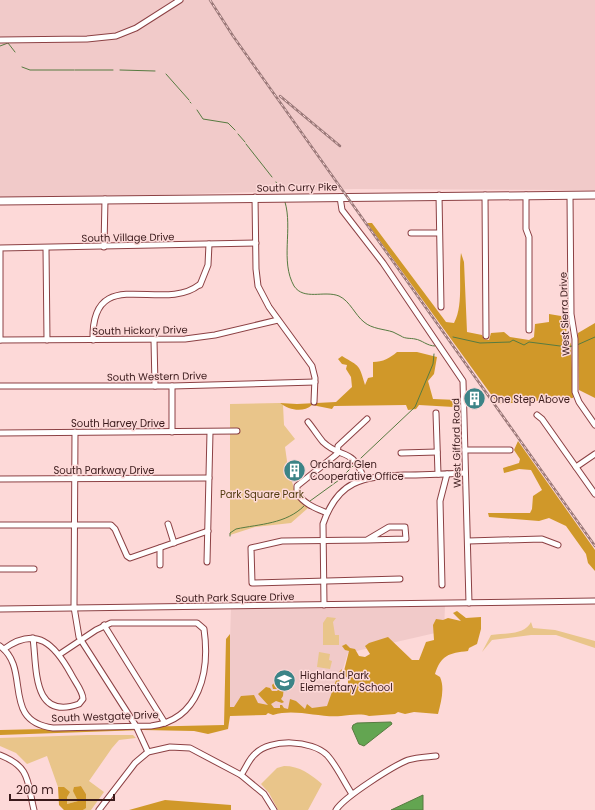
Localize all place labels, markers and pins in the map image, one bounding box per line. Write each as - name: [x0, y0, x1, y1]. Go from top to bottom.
- building icon: One Step Above: [462, 386, 488, 412]
- place label: One Step Above: [490, 392, 570, 407]
- building icon: Orchard Glen Cooperative Office: [282, 457, 308, 483]
- place label: Orchard Glen Cooperative Office: [310, 457, 404, 484]
- school or university icon: Highland Park Elementary School: [271, 668, 297, 694]
- place label: Highland Park Elementary School: [300, 668, 393, 695]

